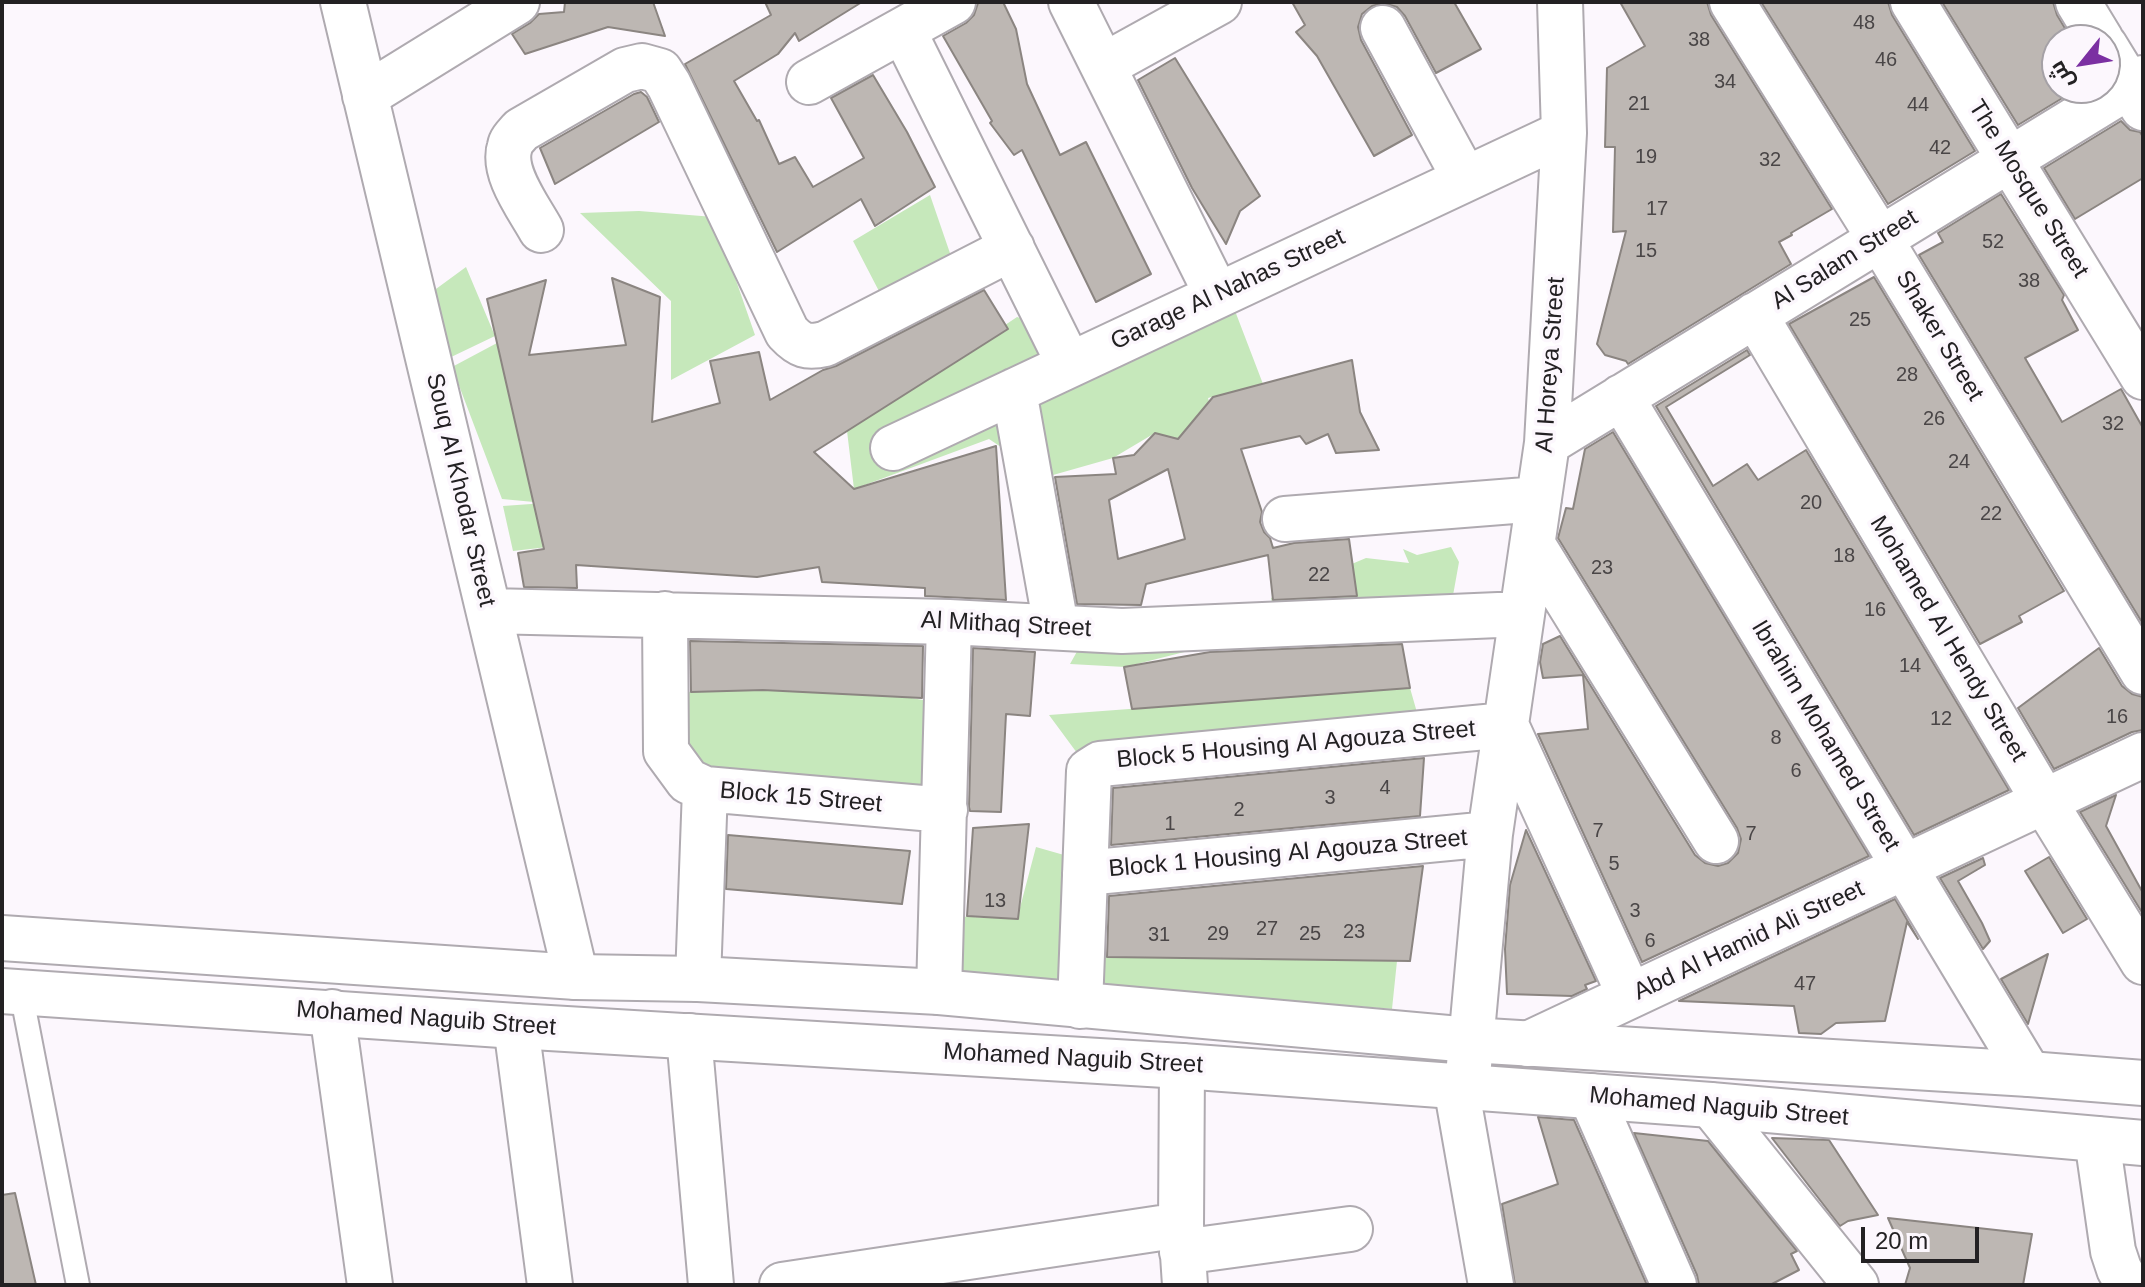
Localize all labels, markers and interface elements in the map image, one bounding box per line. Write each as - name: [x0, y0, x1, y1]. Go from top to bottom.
- house number: 48: [1853, 11, 1875, 35]
- north arrow: [2041, 24, 2121, 104]
- house number: 38: [1688, 28, 1710, 52]
- house number: 46: [1875, 48, 1897, 72]
- text: ش: [2044, 57, 2079, 94]
- house number: 34: [1714, 70, 1736, 94]
- house number: 21: [1628, 92, 1650, 116]
- house number: 44: [1907, 93, 1929, 117]
- street label: The Mosque Street: [1962, 95, 2094, 283]
- house number: 42: [1929, 136, 1951, 160]
- house number: 19: [1635, 145, 1657, 169]
- house number: 32: [1759, 148, 1781, 172]
- house number: 17: [1646, 197, 1668, 221]
- street label: Al Salam Street: [1767, 204, 1923, 316]
- street label: Garage Al Nahas Street: [1106, 223, 1350, 357]
- house number: 52: [1982, 230, 2004, 254]
- house number: 15: [1635, 239, 1657, 263]
- street label: Shaker Street: [1889, 266, 1989, 406]
- house number: 38: [2018, 269, 2040, 293]
- street label: Al Horeya Street: [1530, 276, 1572, 454]
- house number: 25: [1849, 308, 1871, 332]
- house number: 28: [1896, 363, 1918, 387]
- street label: Souq Al Khodar Street: [419, 370, 501, 610]
- house number: 26: [1923, 407, 1945, 431]
- house number: 32: [2102, 412, 2124, 436]
- house number: 24: [1948, 450, 1970, 474]
- house number: 20: [1800, 491, 1822, 515]
- house number: 22: [1980, 502, 2002, 526]
- street label: Mohamed Al Hendy Street: [1863, 511, 2033, 767]
- house number: 18: [1833, 544, 1855, 568]
- house number: 23: [1591, 556, 1613, 580]
- house number: 22: [1308, 563, 1330, 587]
- house number: 16: [1864, 598, 1886, 622]
- street label: Al Mithaq Street: [920, 606, 1092, 644]
- street label: Ibrahim Mohamed Street: [1745, 615, 1905, 857]
- house number: 14: [1899, 654, 1921, 678]
- house number: 16: [2106, 705, 2128, 729]
- house number: 12: [1930, 707, 1952, 731]
- street label: Block 5 Housing Al Agouza Street: [1115, 715, 1477, 775]
- house number: 8: [1770, 726, 1782, 750]
- house number: 6: [1790, 759, 1802, 783]
- house number: 4: [1379, 776, 1391, 800]
- street label: Block 15 Street: [719, 777, 883, 819]
- house number: 3: [1324, 786, 1336, 810]
- house number: 2: [1233, 798, 1245, 822]
- house number: 1: [1164, 812, 1176, 836]
- house number: 7: [1592, 819, 1604, 843]
- house number: 7: [1745, 822, 1757, 846]
- street label: Block 1 Housing Al Agouza Street: [1107, 824, 1469, 884]
- house number: 5: [1608, 852, 1620, 876]
- street label: Abd Al Hamid Ali Street: [1629, 875, 1869, 1007]
- house number: 13: [984, 889, 1006, 913]
- house number: 3: [1629, 899, 1641, 923]
- house number: 27: [1256, 917, 1278, 941]
- house number: 23: [1343, 920, 1365, 944]
- house number: 29: [1207, 922, 1229, 946]
- house number: 25: [1299, 922, 1321, 946]
- house number: 31: [1148, 923, 1170, 947]
- house number: 6: [1644, 929, 1656, 953]
- house number: 47: [1794, 972, 1816, 996]
- street label: Mohamed Naguib Street: [295, 996, 557, 1042]
- street label: Mohamed Naguib Street: [942, 1038, 1204, 1080]
- street label: Mohamed Naguib Street: [1588, 1081, 1850, 1133]
- scale bar: [1865, 1211, 1983, 1261]
- text: 20 m: [1875, 1227, 1928, 1254]

